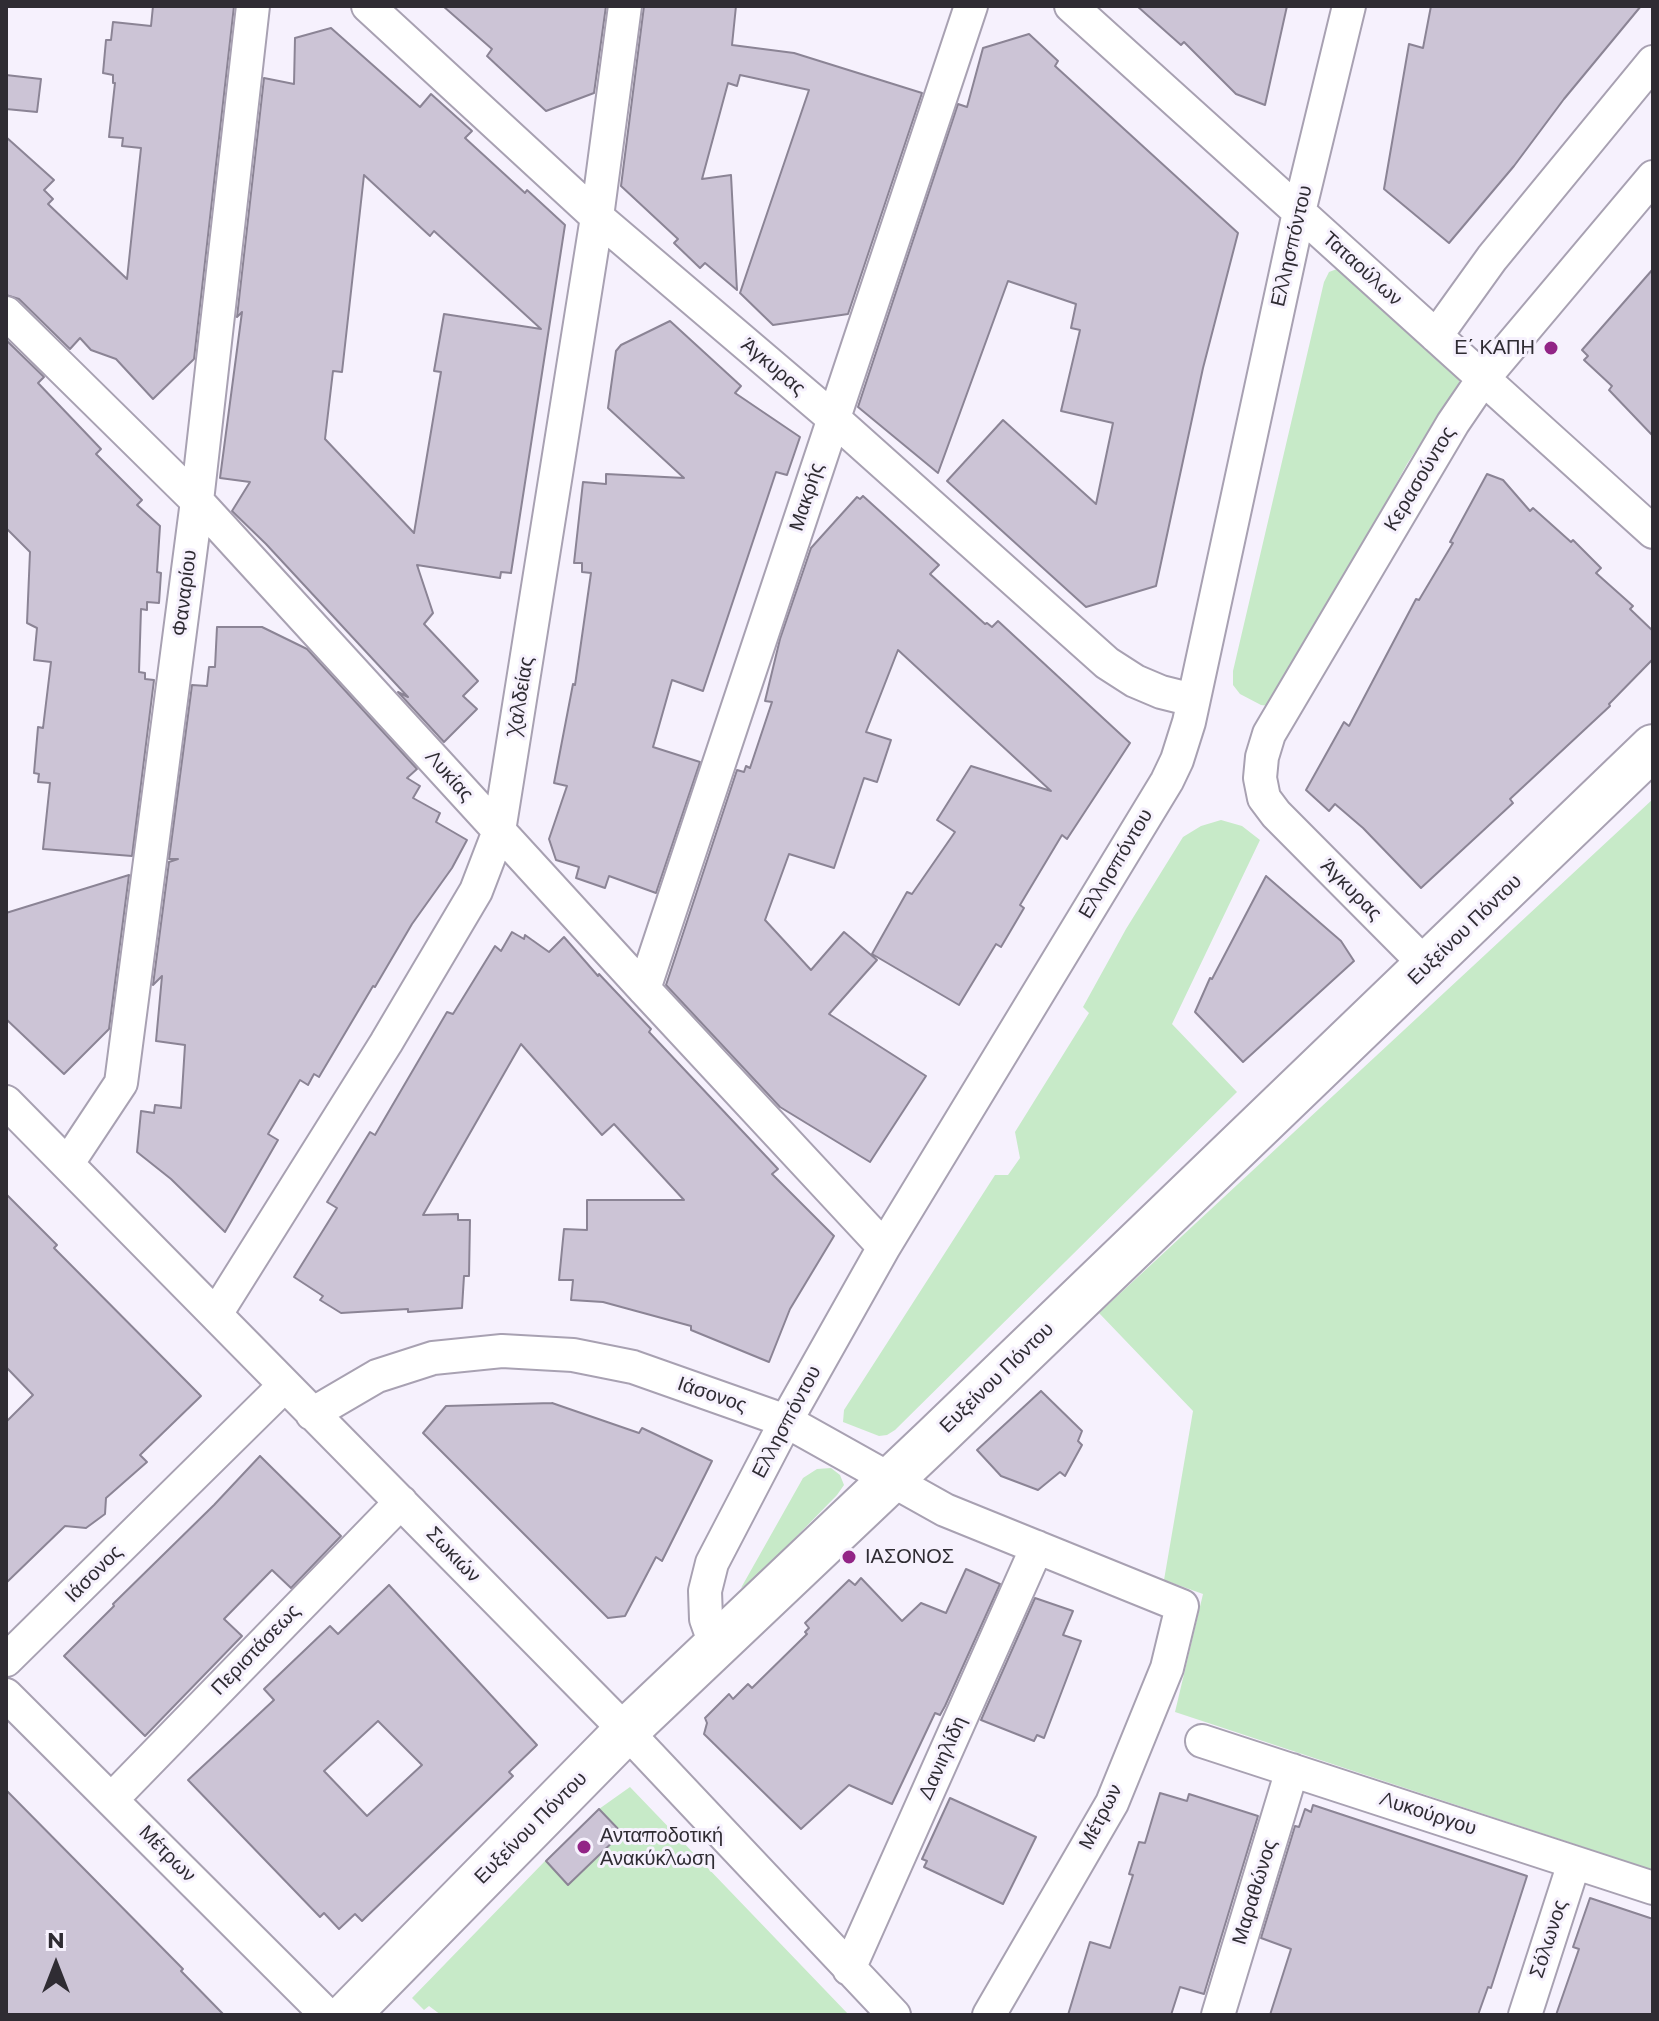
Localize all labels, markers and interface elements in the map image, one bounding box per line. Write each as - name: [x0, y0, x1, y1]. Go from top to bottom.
- street label: Ελλησπόντου: [1266, 183, 1318, 309]
- street label: Ταταούλων: [1317, 227, 1407, 311]
- street label: Άγκυρας: [736, 333, 810, 401]
- place label: Ε΄ ΚΑΠΗ: [1454, 336, 1535, 360]
- marker: Ε΄ ΚΑΠΗ: [1542, 339, 1560, 357]
- street label: Κερασούντος: [1379, 422, 1461, 536]
- street label: Μακρής: [785, 460, 829, 534]
- street label: Φαναρίου: [168, 548, 202, 638]
- street label: Χαλδείας: [503, 655, 539, 737]
- street label: Λυκίας: [420, 745, 478, 807]
- street label: Ελλησπόντου: [1074, 805, 1158, 923]
- street label: Άγκυρας: [1315, 854, 1387, 926]
- street label: Ευξείνου Πόντου: [1403, 870, 1527, 990]
- street label: Ευξείνου Πόντου: [935, 1318, 1059, 1438]
- street label: Ελλησπόντου: [747, 1362, 827, 1482]
- street label: Ιάσονος: [674, 1372, 750, 1418]
- street label: Σωκιών: [421, 1522, 485, 1588]
- street label: Ιάσονος: [60, 1540, 128, 1608]
- place label: ΙΑΣΟΝΟΣ: [865, 1545, 954, 1569]
- marker: ΙΑΣΟΝΟΣ: [840, 1548, 858, 1566]
- street label: Περιστάσεως: [207, 1600, 305, 1700]
- street label: Δανιηλίδη: [914, 1712, 972, 1804]
- street label: Ευξείνου Πόντου: [470, 1767, 592, 1889]
- street label: Μέτρων: [1074, 1780, 1128, 1854]
- street label: Λυκούργου: [1377, 1787, 1479, 1841]
- street label: Μέτρων: [134, 1821, 200, 1887]
- place label: Ανταποδοτική Ανακύκλωση: [600, 1824, 723, 1871]
- street label: Μαραθώνος: [1228, 1837, 1282, 1947]
- marker: Ανταποδοτική Ανακύκλωση: [575, 1838, 593, 1856]
- street label: Σόλωνος: [1525, 1897, 1573, 1981]
- north arrow: [16, 1925, 96, 2005]
- text: N: [47, 1927, 65, 1954]

